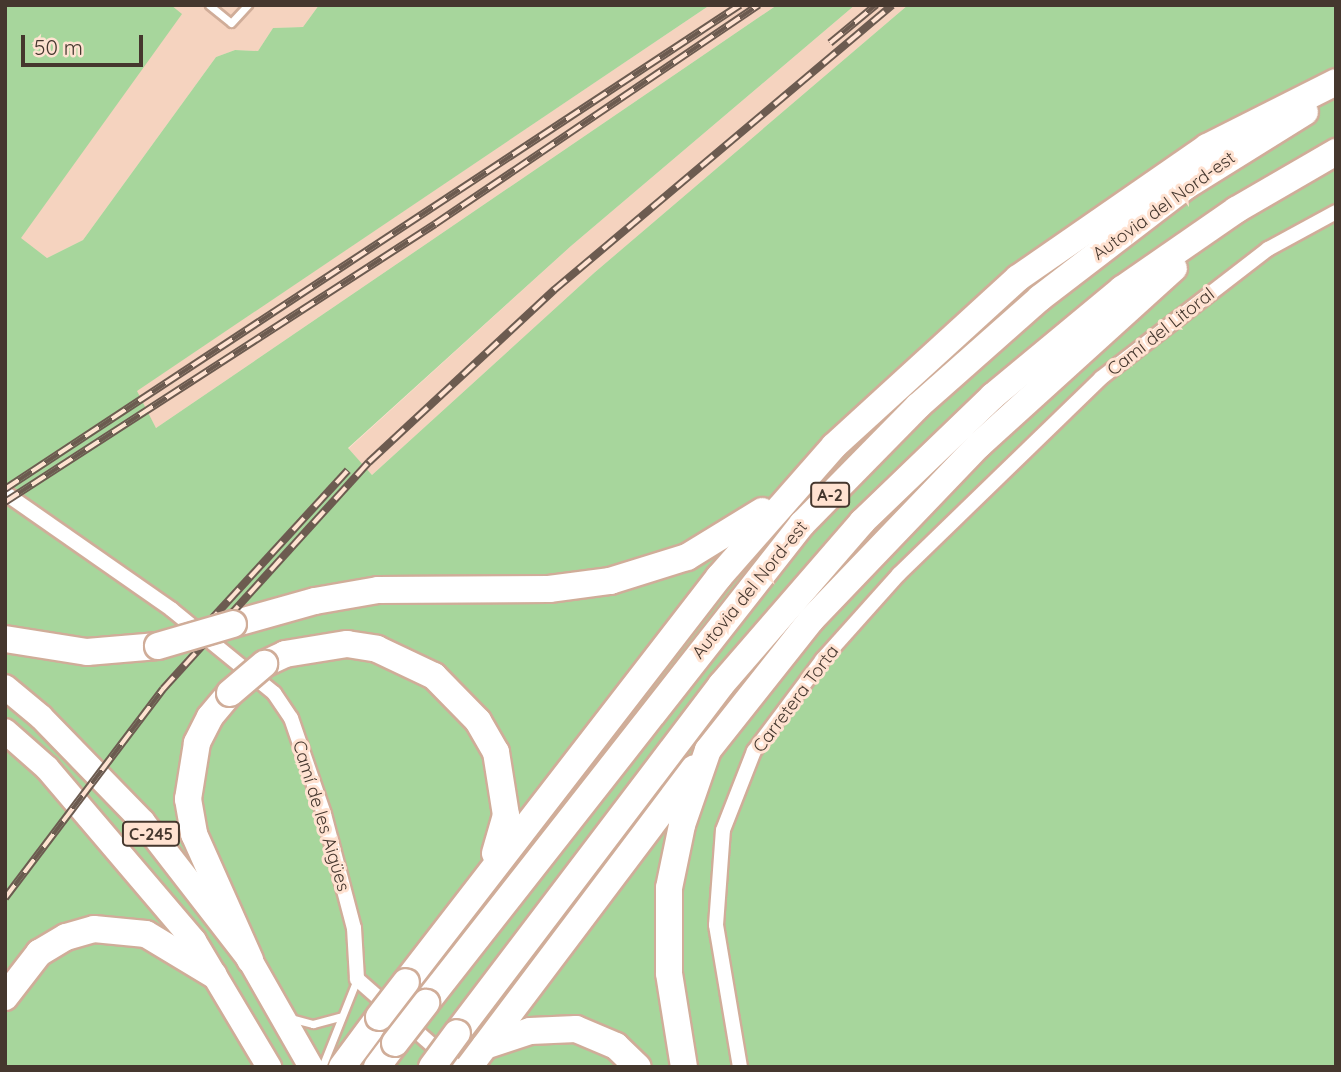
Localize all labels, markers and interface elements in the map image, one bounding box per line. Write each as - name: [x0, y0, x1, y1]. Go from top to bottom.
- scale bar: [24, 21, 147, 65]
- text: 50 m: [34, 34, 83, 60]
- street label: Autovia del Nord-est: [1088, 147, 1240, 265]
- street label: Camí del Litoral: [1103, 283, 1219, 381]
- road number: A-2: [809, 482, 851, 508]
- street label: Autovia del Nord-est: [688, 517, 812, 663]
- street label: Carretera Torta: [749, 641, 843, 757]
- street label: Camí de les Aigües: [288, 738, 354, 894]
- road number: C-245: [121, 821, 181, 846]

